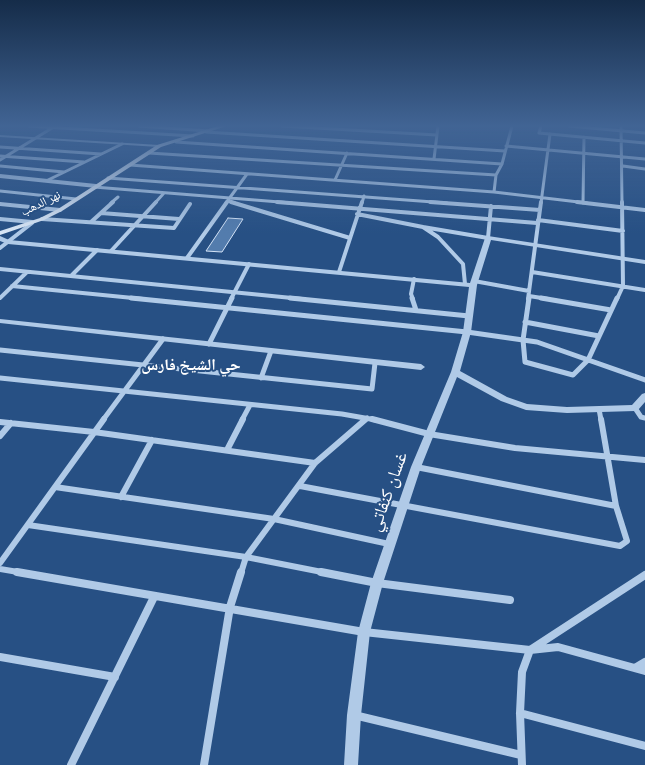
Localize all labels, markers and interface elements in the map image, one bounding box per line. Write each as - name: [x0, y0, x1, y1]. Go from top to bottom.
- street label: نهر الدهب: [19, 188, 63, 220]
- district label: حي الشيخ فارس: [141, 356, 241, 376]
- street label: غسان كنفاتي: [365, 449, 413, 535]

